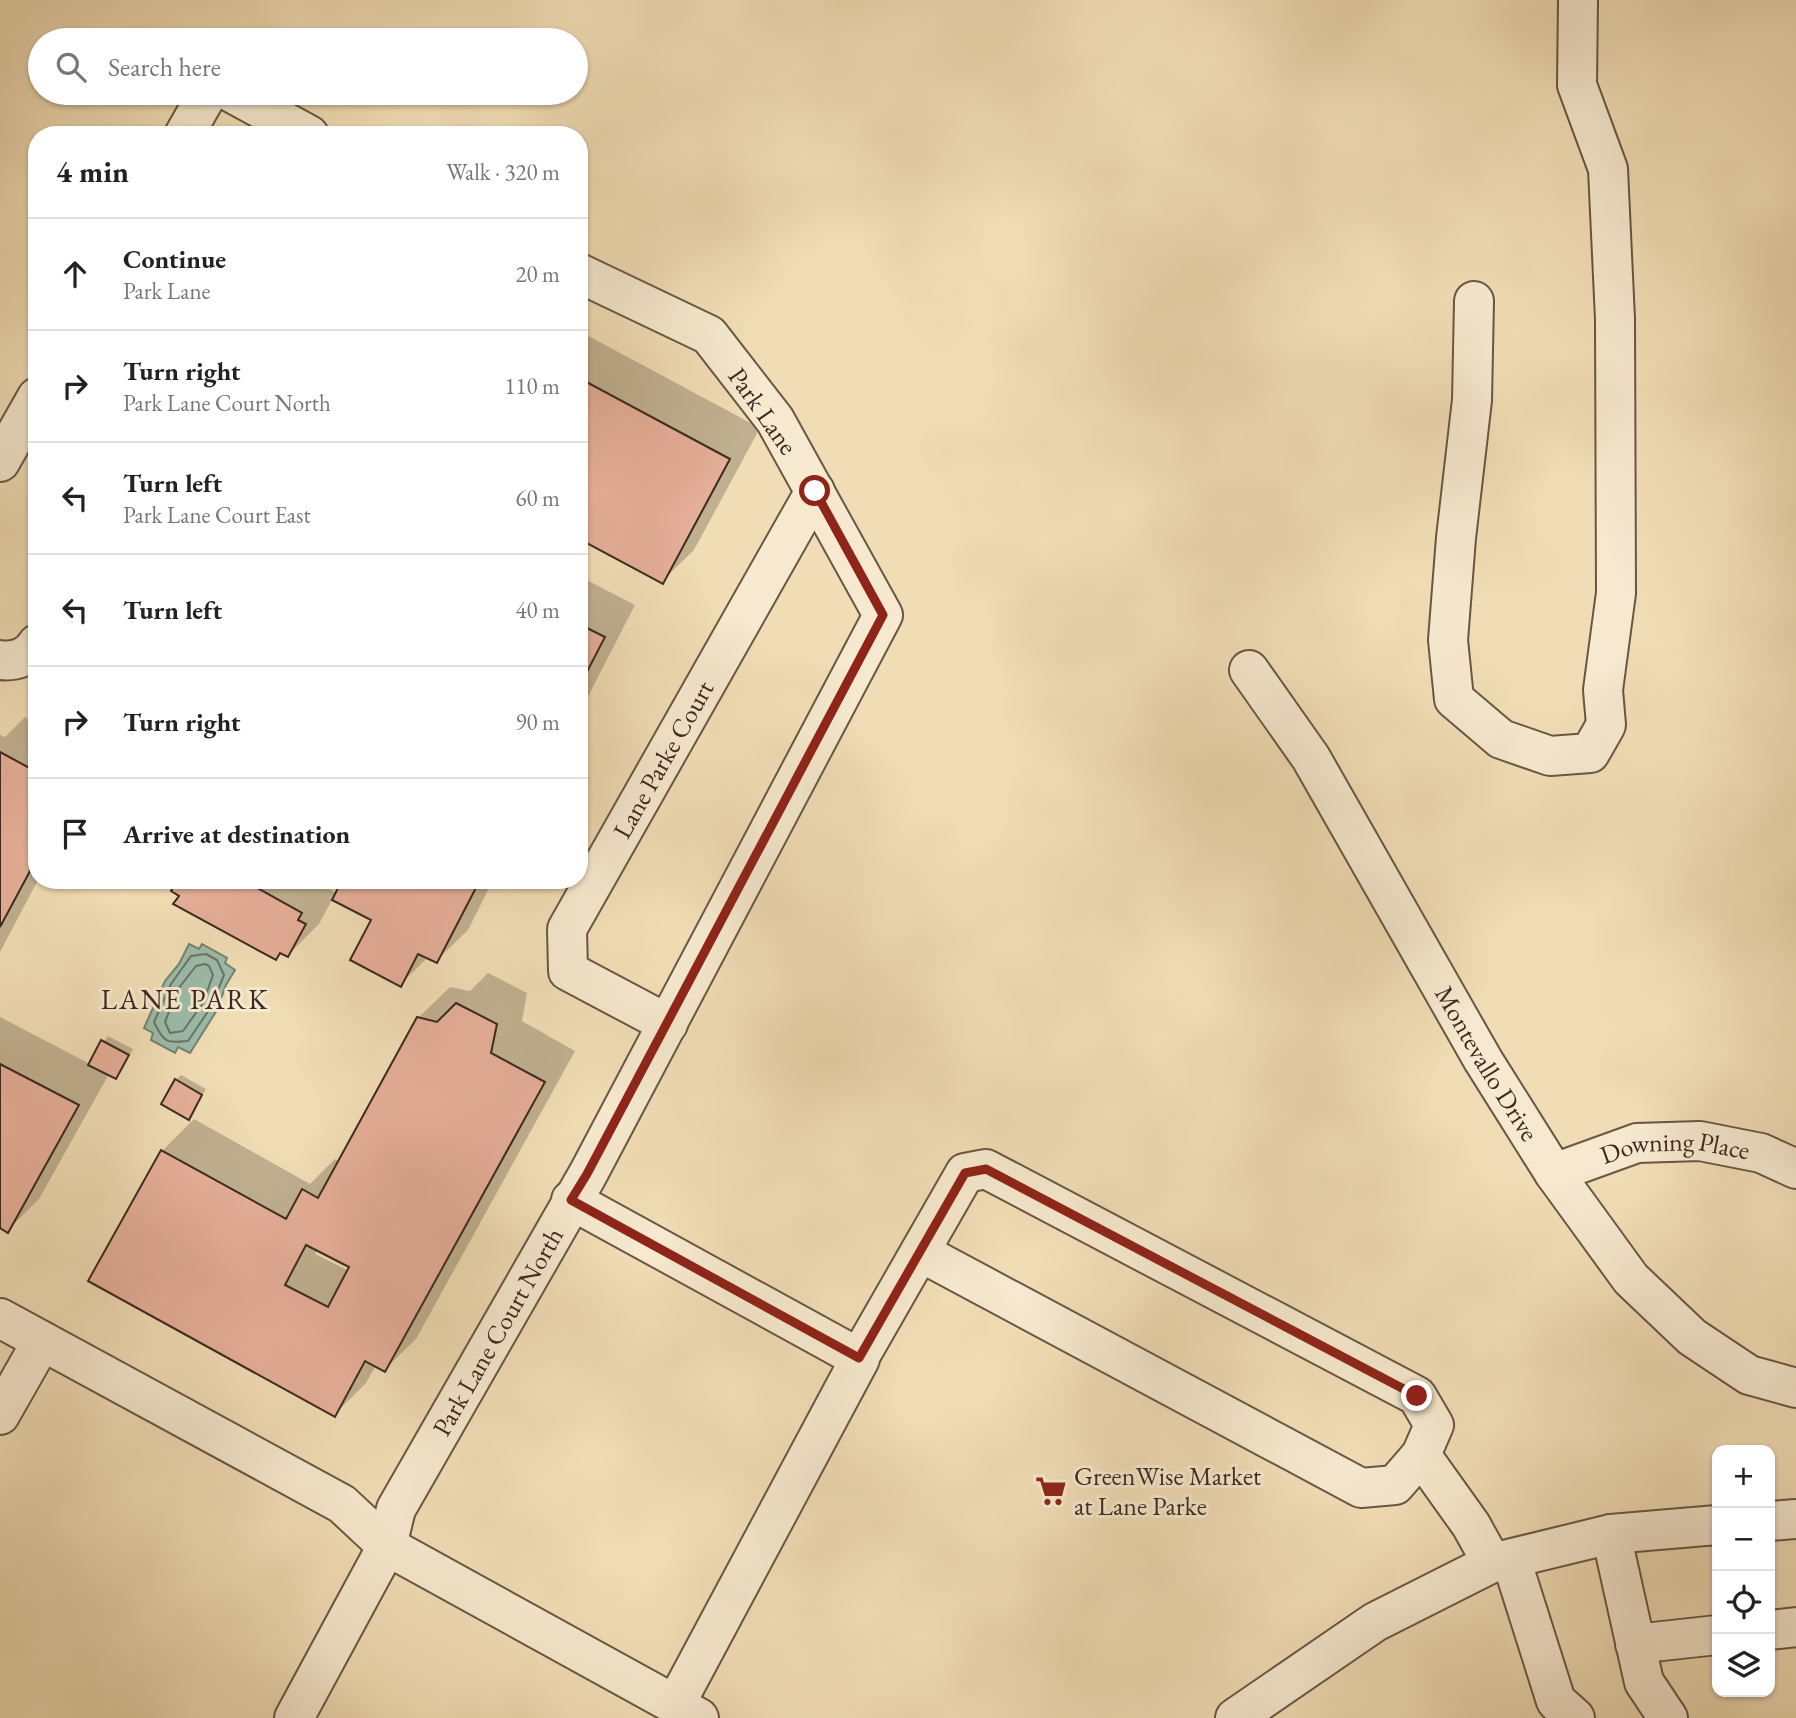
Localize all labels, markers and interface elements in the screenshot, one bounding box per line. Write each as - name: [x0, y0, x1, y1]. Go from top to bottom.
- search box: [28, 28, 588, 105]
- icon: search: [52, 48, 90, 86]
- text: Search here: [108, 50, 221, 84]
- text: 4 min: [56, 152, 129, 191]
- text: Walk · 320 m: [446, 157, 560, 187]
- text: Continue: [123, 242, 226, 276]
- icon: ahead: [56, 255, 94, 293]
- text: 20 m: [515, 259, 560, 289]
- text: Park Lane: [123, 276, 211, 306]
- text: Turn right: [123, 354, 241, 388]
- street label: Park Lane: [721, 361, 805, 461]
- icon: right: [56, 367, 94, 405]
- text: 110 m: [504, 371, 560, 401]
- text: Park Lane Court North: [123, 388, 331, 418]
- text: Turn left: [123, 466, 222, 500]
- route start: [799, 475, 830, 506]
- icon: left: [56, 479, 94, 517]
- text: 60 m: [515, 483, 560, 513]
- text: Park Lane Court East: [123, 500, 311, 530]
- icon: left: [56, 591, 94, 629]
- text: Turn left: [123, 593, 222, 627]
- text: 40 m: [515, 595, 560, 625]
- street label: Lane Parke Court: [605, 674, 721, 845]
- icon: right: [56, 703, 94, 741]
- text: Turn right: [123, 705, 241, 739]
- text: 90 m: [515, 707, 560, 737]
- icon: arrive: [56, 815, 94, 853]
- text: Arrive at destination: [123, 817, 350, 851]
- street label: Montevallo Drive: [1427, 980, 1547, 1147]
- district label: LANE PARK: [101, 981, 269, 1017]
- street label: Downing Place: [1596, 1124, 1753, 1172]
- street label: Park Lane Court North: [424, 1221, 571, 1442]
- route end: [1401, 1380, 1432, 1411]
- map controls: [1712, 1445, 1775, 1697]
- button: +: [1712, 1445, 1775, 1508]
- place label: GreenWise Market at Lane Parke: [1074, 1459, 1261, 1523]
- supermarket icon: GreenWise Market at Lane Parke: [1034, 1474, 1068, 1508]
- button: −: [1712, 1508, 1775, 1571]
- button: locate: [1712, 1571, 1775, 1634]
- button: layers: [1712, 1634, 1775, 1697]

